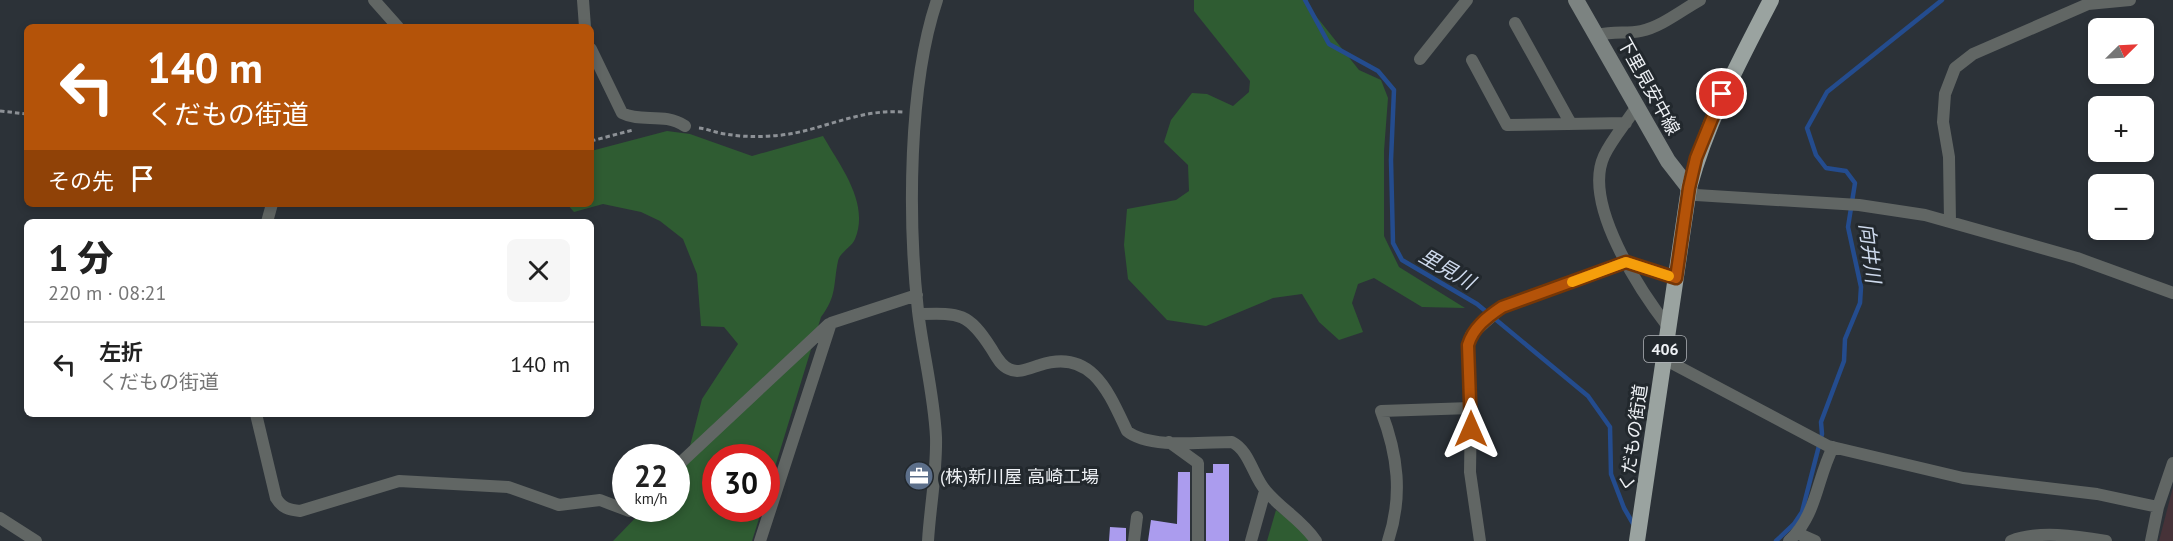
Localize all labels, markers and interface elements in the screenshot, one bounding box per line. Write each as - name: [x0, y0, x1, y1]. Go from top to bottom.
- north arrow: [2088, 18, 2154, 84]
- map controls: [2088, 18, 2154, 240]
- street label: 下里見安中線: [1613, 33, 1685, 139]
- text: 140 m: [147, 40, 263, 95]
- icon: left: [48, 48, 126, 126]
- pin: [1696, 68, 1747, 119]
- icon: arrive: [1705, 77, 1738, 110]
- button: +: [2088, 96, 2154, 162]
- text: くだもの街道: [147, 97, 309, 131]
- icon: arrive: [126, 162, 159, 195]
- text: その先: [48, 167, 114, 195]
- button: −: [2088, 174, 2154, 240]
- water label: 向井川: [1853, 222, 1887, 286]
- text: 1 分: [48, 234, 114, 281]
- button: close: [507, 239, 570, 302]
- water label: 里見川: [1415, 243, 1481, 296]
- text: 220 m · 08:21: [48, 280, 166, 306]
- road number: 406: [1644, 336, 1686, 362]
- text: 左折: [99, 338, 143, 366]
- icon: left: [48, 348, 81, 381]
- text: 140 m: [510, 350, 570, 378]
- text: くだもの街道: [99, 369, 219, 395]
- street label: くだもの街道: [1614, 383, 1652, 493]
- position arrow: [1439, 397, 1503, 461]
- speed limit sign: 30: [702, 444, 780, 522]
- text: 22: [634, 456, 668, 495]
- office icon: (株)新川屋 高崎工場: [903, 460, 935, 492]
- place label: (株)新川屋 高崎工場: [940, 465, 1099, 488]
- text: km/h: [635, 489, 667, 508]

